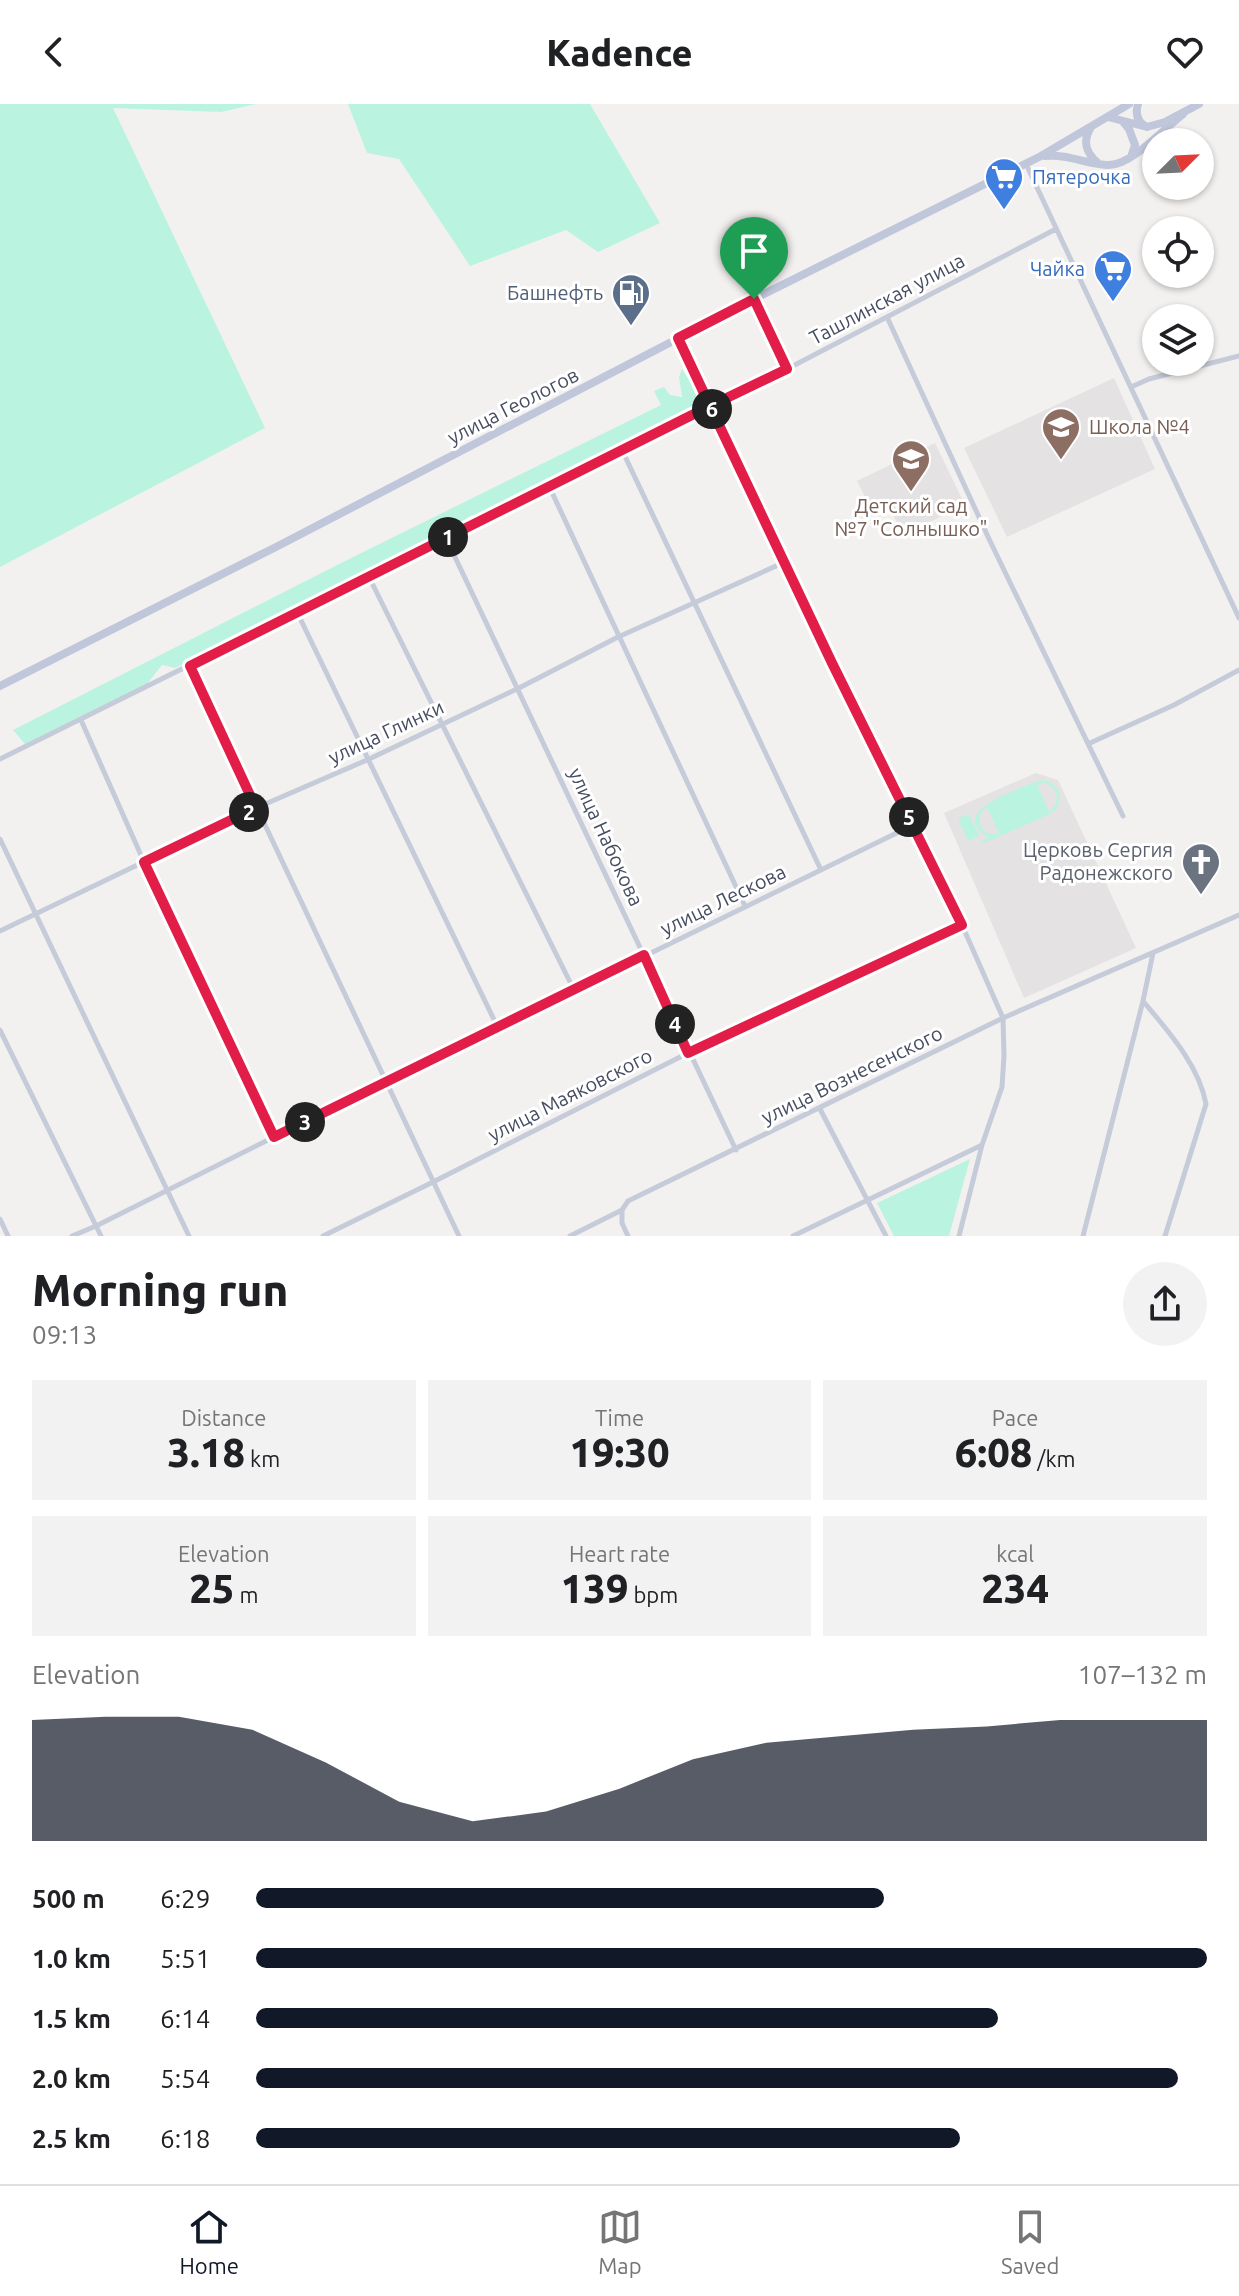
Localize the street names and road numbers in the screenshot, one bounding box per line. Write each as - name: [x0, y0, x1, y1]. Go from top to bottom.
- street label: Ташлинская улица: [805, 248, 968, 349]
- street label: улица Геологов: [443, 363, 582, 449]
- street label: улица Глинки: [324, 695, 447, 768]
- street label: улица Набокова: [564, 764, 649, 910]
- street label: улица Лескова: [656, 859, 789, 940]
- street label: улица Вознесенского: [758, 1021, 946, 1128]
- street label: улица Маяковского: [484, 1043, 656, 1146]

